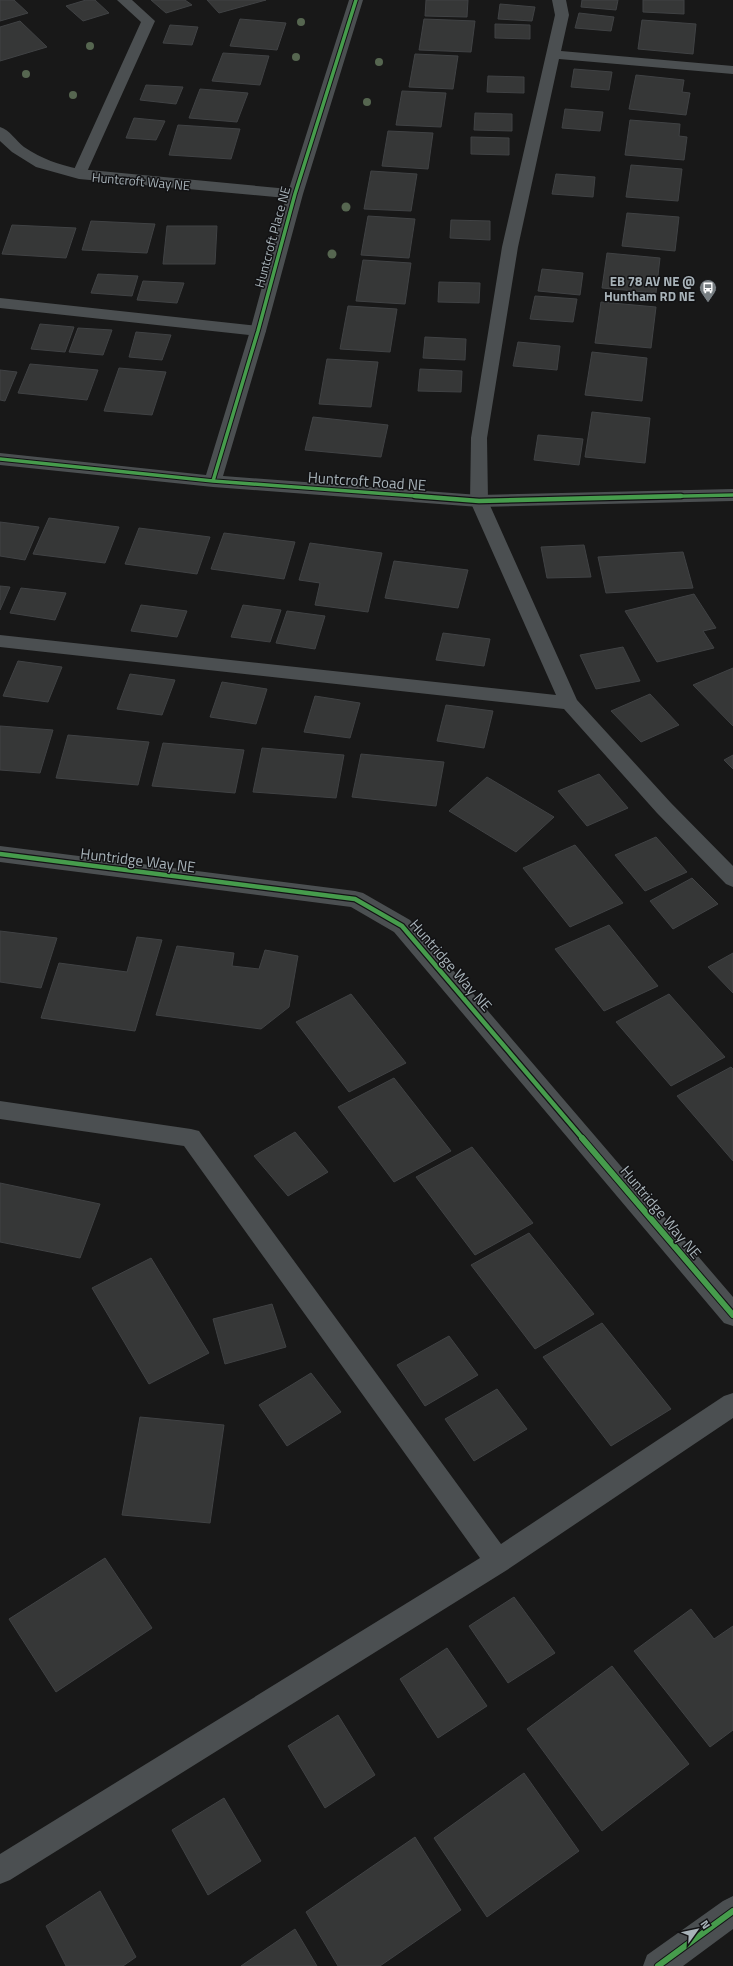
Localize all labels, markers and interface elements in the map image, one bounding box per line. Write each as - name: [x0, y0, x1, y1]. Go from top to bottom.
- street label: Huntcroft Way NE: [91, 167, 191, 195]
- street label: Huntcroft Place NE: [249, 184, 295, 290]
- place label: EB 78 AV NE @ Huntham RD NE: [604, 271, 695, 306]
- bus stop icon: EB 78 AV NE @ Huntham RD NE: [698, 278, 718, 303]
- street label: Huntcroft Road NE: [307, 465, 427, 497]
- street label: Huntridge Way NE: [79, 842, 197, 878]
- street label: Huntridge Way NE: [404, 914, 498, 1016]
- street label: Huntridge Way NE: [615, 1160, 707, 1264]
- north arrow: [677, 1910, 717, 1950]
- text: N: [697, 1917, 714, 1932]

